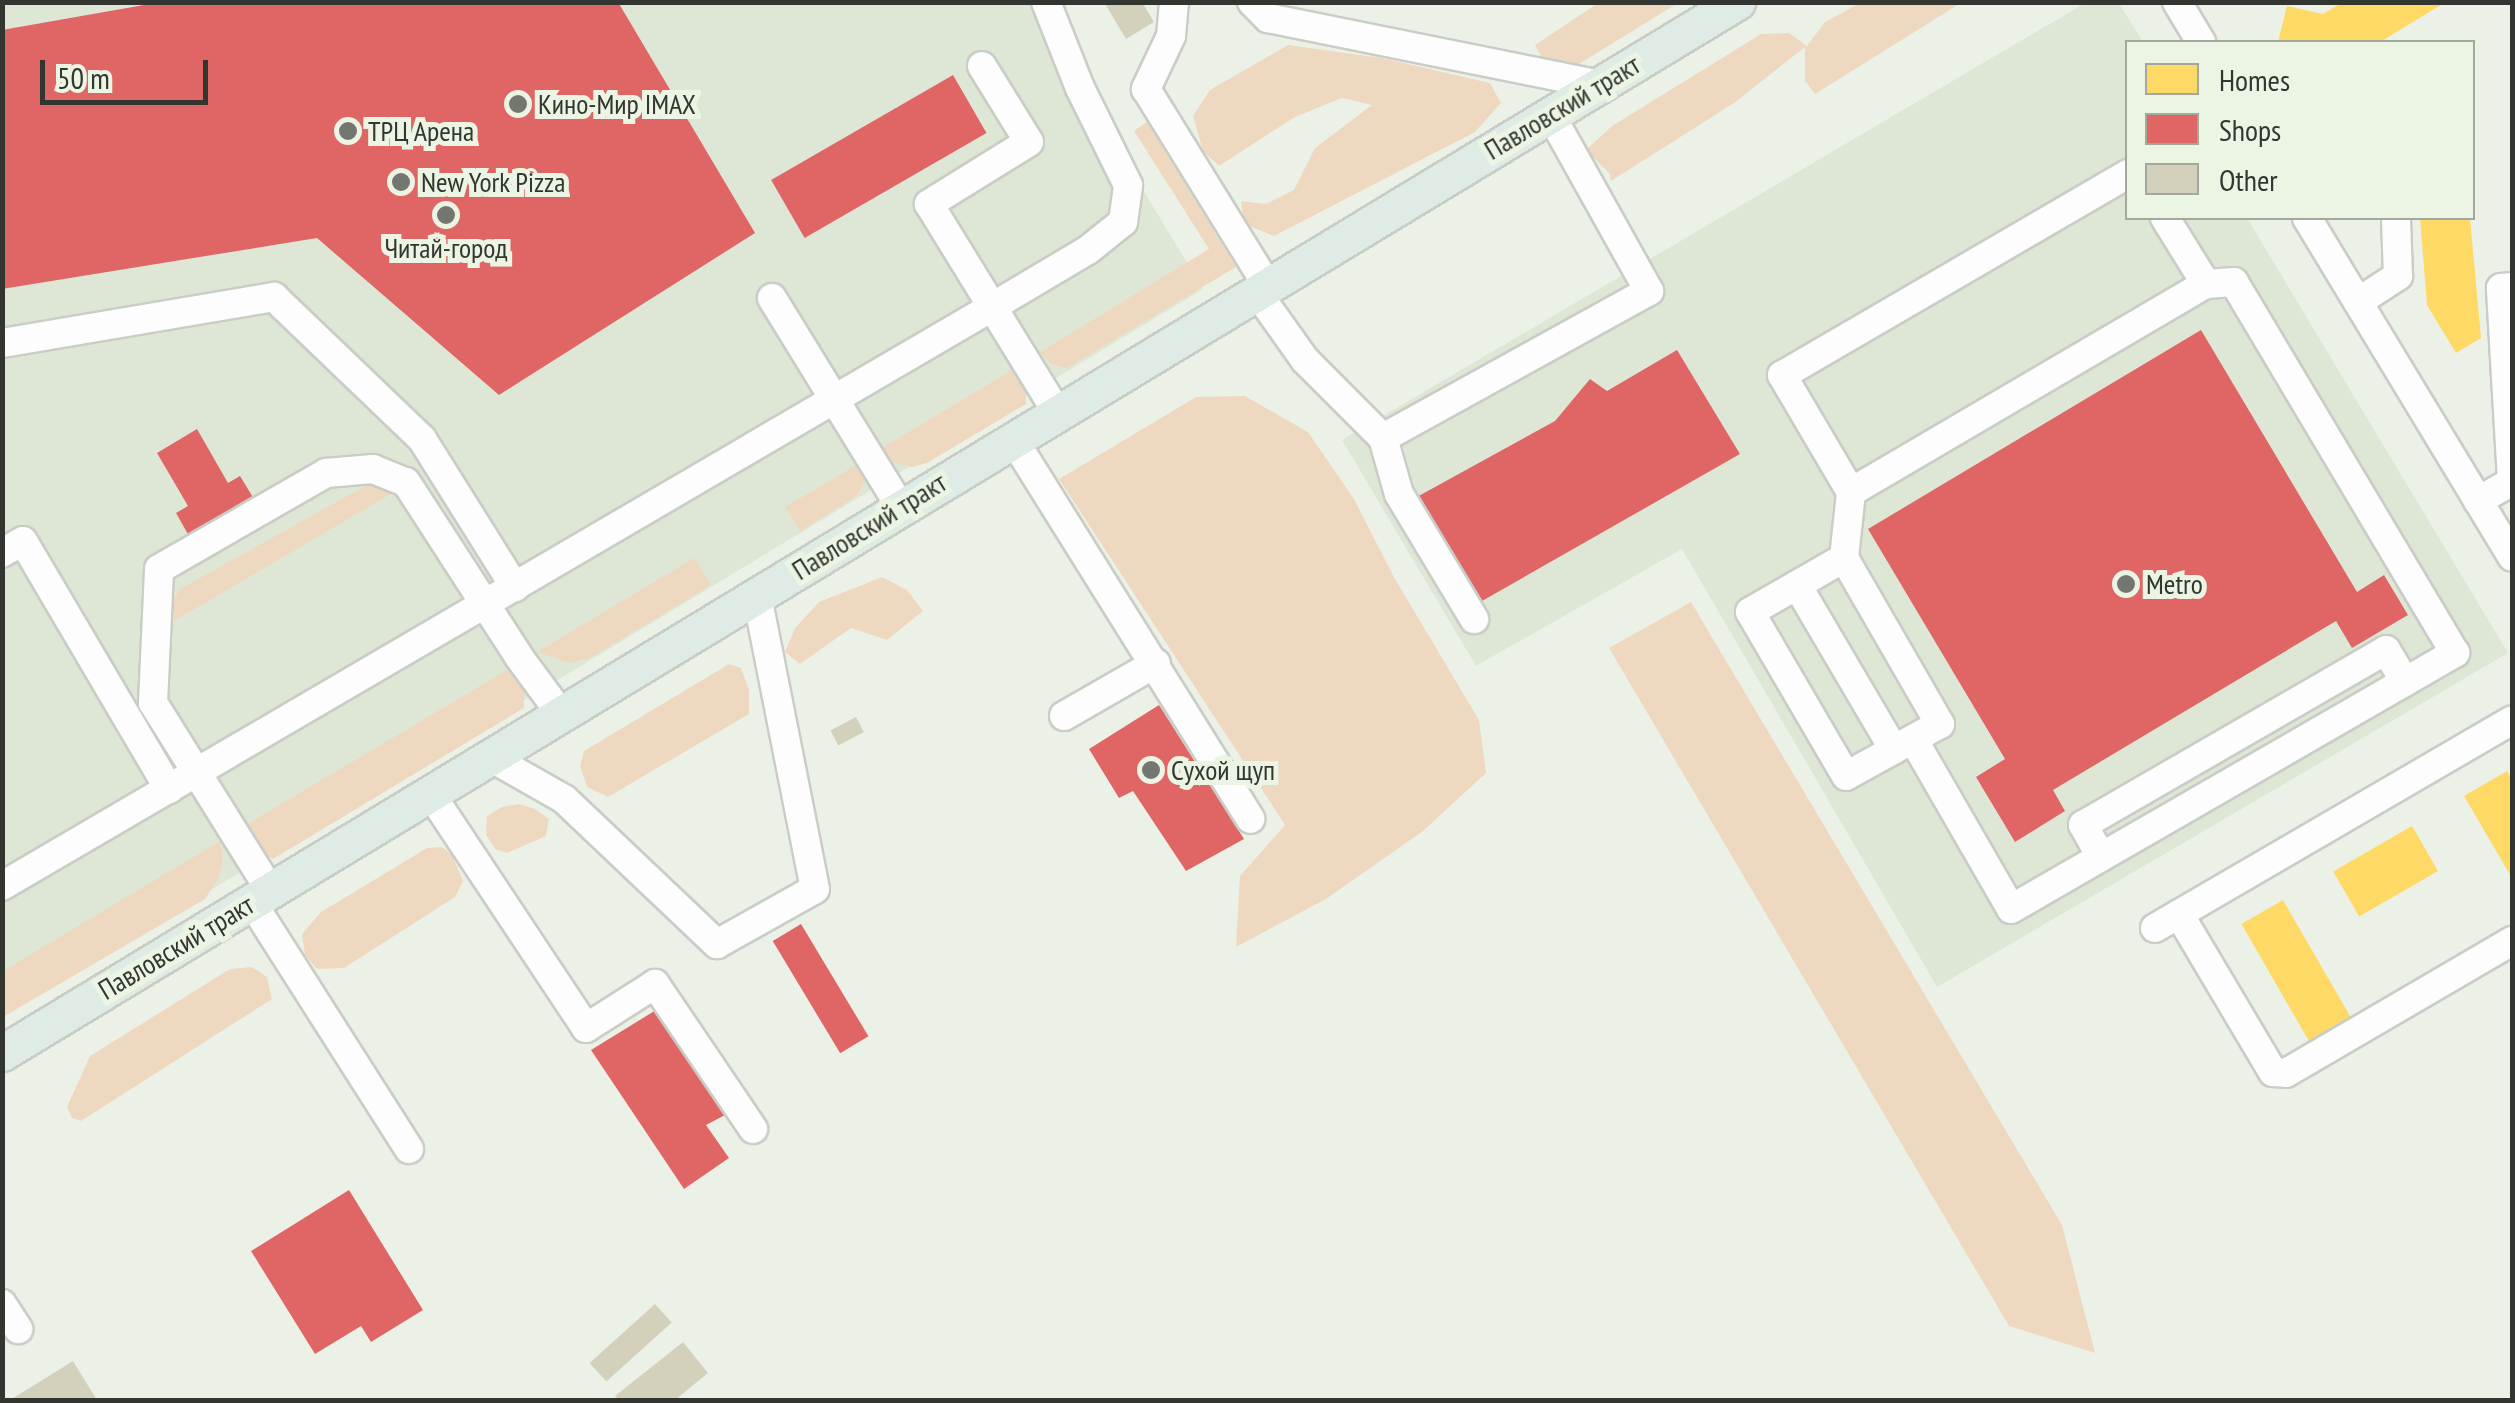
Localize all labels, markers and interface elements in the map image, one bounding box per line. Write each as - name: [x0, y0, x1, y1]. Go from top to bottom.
- scale bar: [45, 40, 212, 102]
- legend: [2125, 40, 2475, 220]
- street label: Павловский тракт: [1478, 47, 1646, 167]
- text: 50 m: [57, 58, 110, 97]
- text: Homes: [2219, 60, 2290, 99]
- place label: Кино-Мир IMAX: [538, 87, 696, 121]
- marker: Кино-Мир IMAX: [507, 93, 529, 115]
- text: Shops: [2219, 110, 2281, 149]
- place label: ТРЦ Арена: [368, 114, 475, 148]
- marker: ТРЦ Арена: [337, 120, 359, 142]
- text: Other: [2219, 160, 2278, 199]
- place label: New York Pizza: [421, 165, 567, 199]
- marker: New York Pizza: [390, 171, 412, 193]
- marker: Читай-город: [435, 204, 457, 226]
- place label: Читай-город: [384, 231, 508, 265]
- street label: Павловский тракт: [786, 465, 952, 587]
- place label: Metro: [2146, 567, 2203, 601]
- marker: Metro: [2115, 573, 2137, 595]
- place label: Сухой щуп: [1171, 753, 1275, 787]
- marker: Сухой щуп: [1140, 759, 1162, 781]
- street label: Павловский тракт: [92, 887, 260, 1007]

